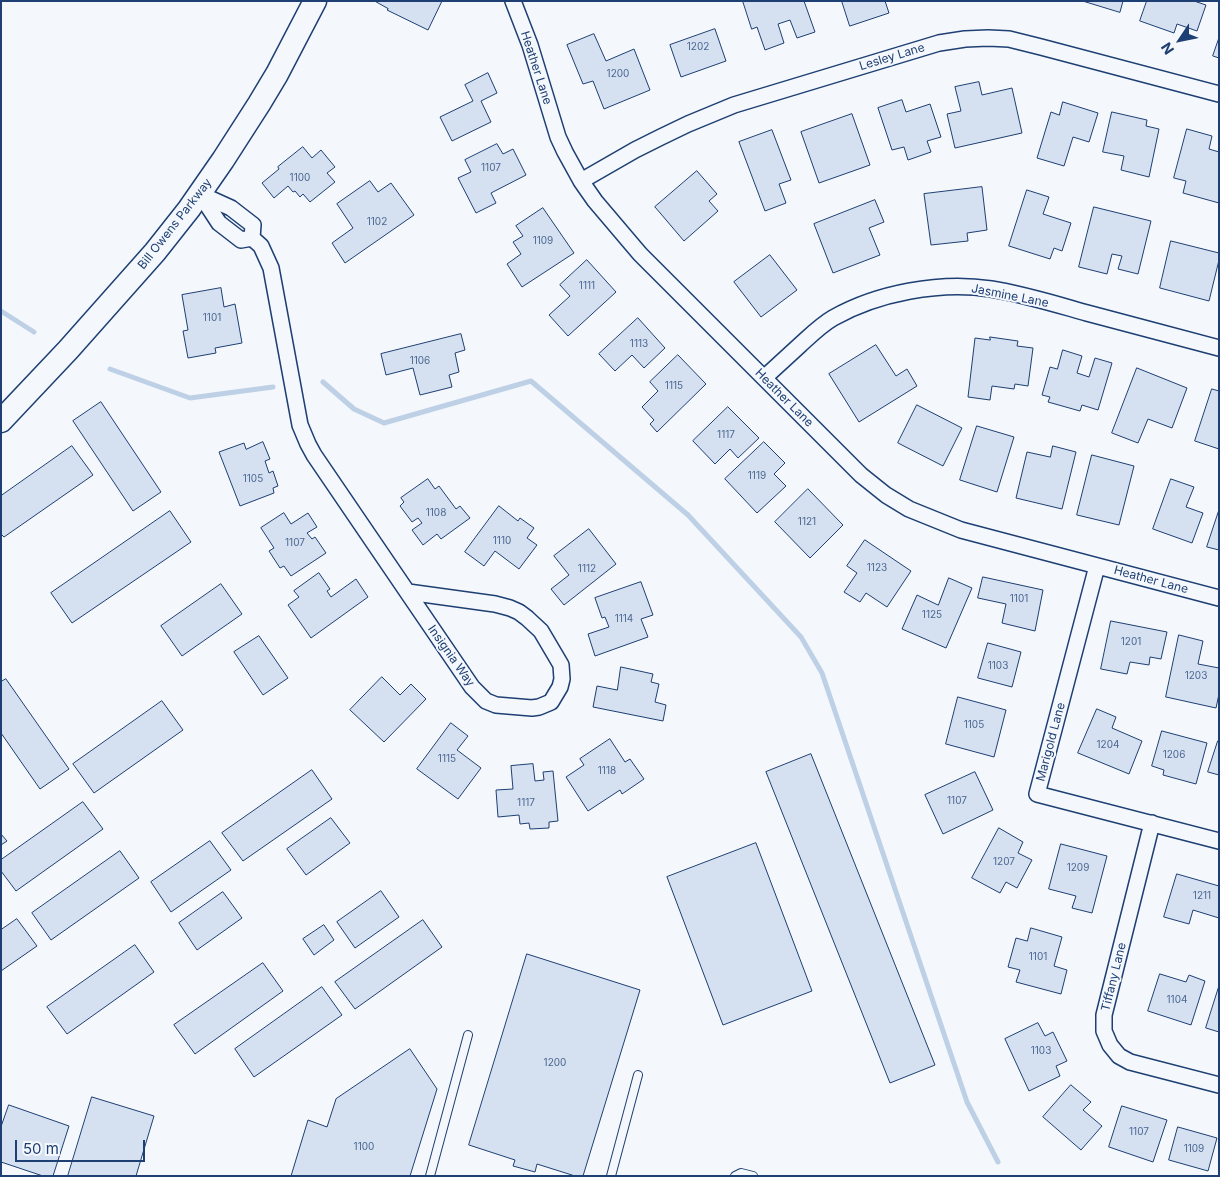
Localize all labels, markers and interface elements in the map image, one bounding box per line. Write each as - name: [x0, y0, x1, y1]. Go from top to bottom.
- north arrow: [1155, 15, 1205, 65]
- street label: Heather Lane: [517, 29, 555, 107]
- text: N: [1157, 39, 1177, 58]
- street label: Lesley Lane: [858, 40, 926, 74]
- house number: 1202: [687, 41, 709, 53]
- house number: 1200: [607, 68, 629, 80]
- house number: 1107: [481, 162, 501, 174]
- house number: 1100: [290, 172, 310, 184]
- street label: Bill Owens Parkway: [135, 176, 215, 272]
- house number: 1102: [367, 216, 387, 228]
- house number: 1109: [533, 235, 553, 247]
- house number: 1111: [579, 280, 595, 292]
- street label: Jasmine Lane: [970, 281, 1050, 311]
- house number: 1101: [203, 312, 221, 324]
- house number: 1113: [630, 338, 648, 350]
- house number: 1106: [410, 355, 430, 367]
- street label: Heather Lane: [752, 366, 816, 430]
- house number: 1115: [665, 380, 683, 392]
- house number: 1117: [717, 429, 735, 441]
- house number: 1119: [748, 470, 766, 482]
- house number: 1105: [243, 473, 263, 485]
- house number: 1108: [426, 507, 446, 519]
- house number: 1121: [798, 516, 816, 528]
- house number: 1110: [493, 535, 511, 547]
- house number: 1107: [285, 537, 305, 549]
- house number: 1123: [867, 562, 887, 574]
- house number: 1112: [578, 563, 596, 575]
- street label: Heather Lane: [1112, 563, 1190, 597]
- house number: 1101: [1010, 593, 1028, 605]
- house number: 1125: [922, 609, 942, 621]
- house number: 1114: [615, 613, 633, 625]
- street label: Insignia Way: [425, 623, 477, 689]
- house number: 1201: [1121, 636, 1141, 648]
- house number: 1103: [988, 660, 1008, 672]
- house number: 1203: [1185, 670, 1207, 682]
- street label: Marigold Lane: [1034, 701, 1068, 783]
- house number: 1105: [964, 719, 984, 731]
- house number: 1204: [1097, 739, 1119, 751]
- house number: 1206: [1163, 749, 1185, 761]
- house number: 1115: [438, 753, 456, 765]
- house number: 1118: [598, 765, 616, 777]
- house number: 1107: [947, 795, 967, 807]
- house number: 1117: [517, 797, 535, 809]
- house number: 1207: [993, 856, 1015, 868]
- house number: 1209: [1067, 862, 1089, 874]
- house number: 1211: [1193, 890, 1211, 902]
- street label: Tiffany Lane: [1099, 941, 1129, 1013]
- house number: 1101: [1029, 951, 1047, 963]
- house number: 1104: [1167, 994, 1187, 1006]
- house number: 1103: [1031, 1045, 1051, 1057]
- house number: 1200: [544, 1057, 566, 1069]
- house number: 1107: [1129, 1126, 1149, 1138]
- scale bar: [18, 1130, 148, 1162]
- text: 50 m: [23, 1139, 59, 1158]
- house number: 1100: [354, 1141, 374, 1153]
- house number: 1109: [1184, 1143, 1204, 1155]

